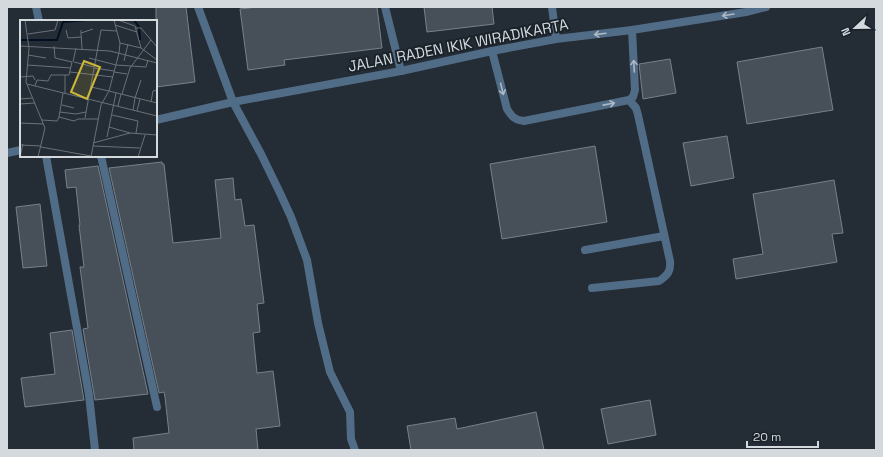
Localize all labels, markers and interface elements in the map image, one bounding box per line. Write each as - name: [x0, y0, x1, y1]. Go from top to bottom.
- north arrow: [835, 8, 875, 48]
- one-way arrow: [722, 11, 735, 19]
- street label: JALAN RADEN IKIK WIRADIKARTA: [346, 14, 570, 76]
- inset map: [20, 20, 157, 157]
- text: N: [838, 26, 854, 38]
- one-way arrow: [594, 30, 607, 38]
- one-way arrow: [630, 60, 638, 73]
- one-way arrow: [499, 82, 506, 95]
- one-way arrow: [602, 99, 615, 107]
- scale bar: [747, 423, 818, 449]
- text: 20 m: [753, 429, 781, 445]

